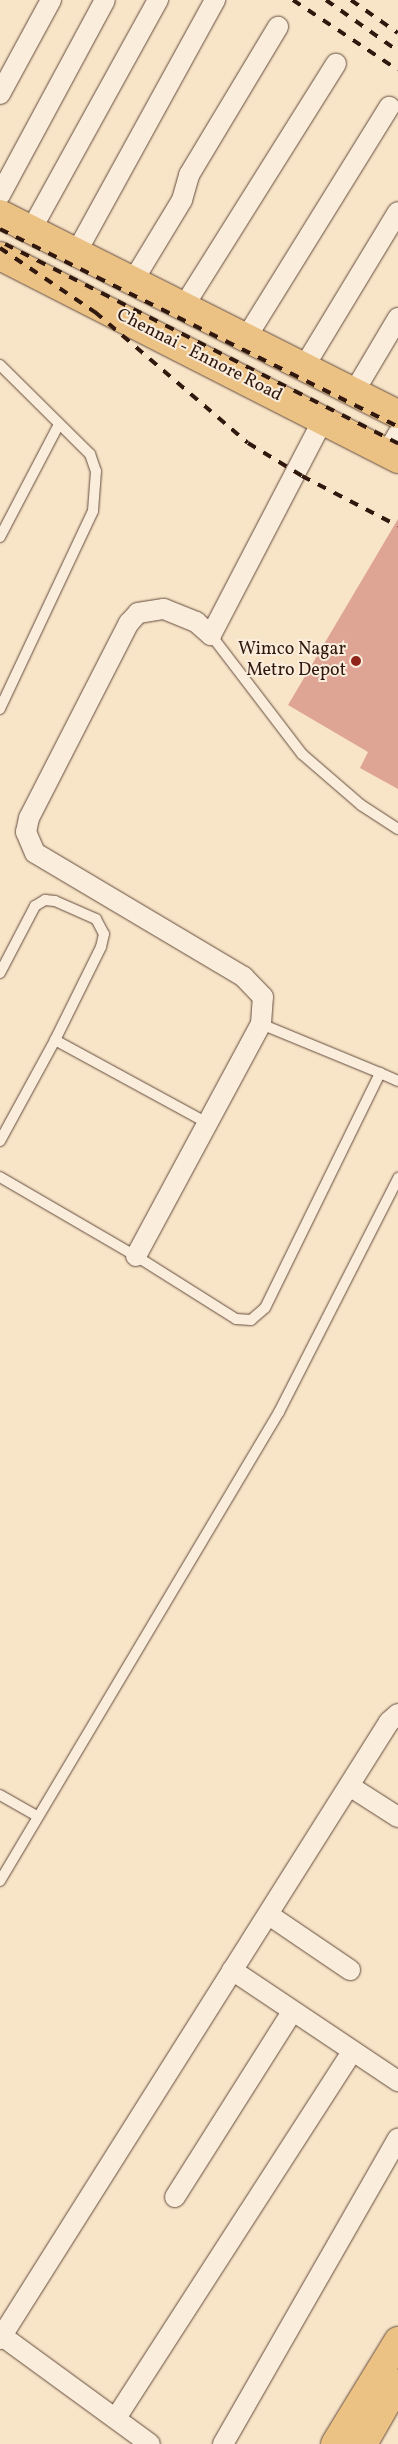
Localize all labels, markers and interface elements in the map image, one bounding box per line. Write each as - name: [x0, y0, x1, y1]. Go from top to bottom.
- street label: Chennai - Ennore Road: [112, 305, 286, 407]
- place label: Wimco Nagar Metro Depot: [238, 640, 346, 682]
- marker: Wimco Nagar Metro Depot: [350, 655, 362, 667]

